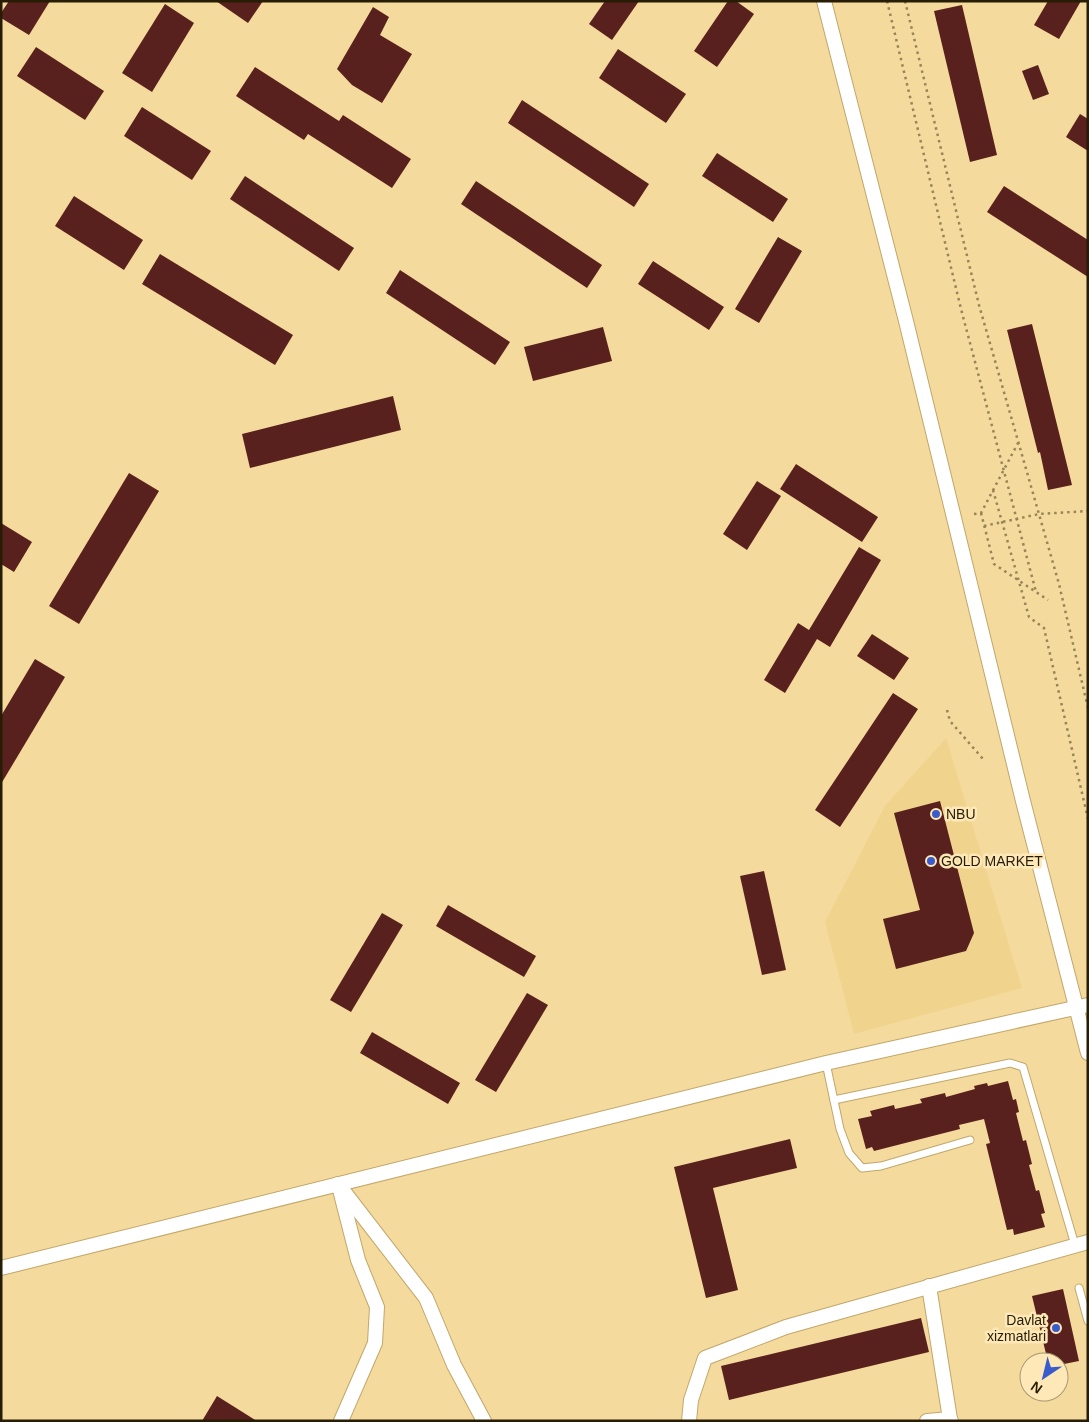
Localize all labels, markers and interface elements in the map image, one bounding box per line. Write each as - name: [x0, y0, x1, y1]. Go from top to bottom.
- place label: NBU: [946, 806, 976, 822]
- marker: NBU: [930, 808, 942, 820]
- place label: GOLD MARKET: [941, 853, 1043, 869]
- marker: GOLD MARKET: [925, 855, 937, 867]
- place label: Davlat xizmatlari: [987, 1312, 1046, 1344]
- marker: Davlat xizmatlari: [1050, 1322, 1062, 1334]
- north arrow: [1019, 1352, 1069, 1402]
- text: N: [1028, 1378, 1045, 1397]

